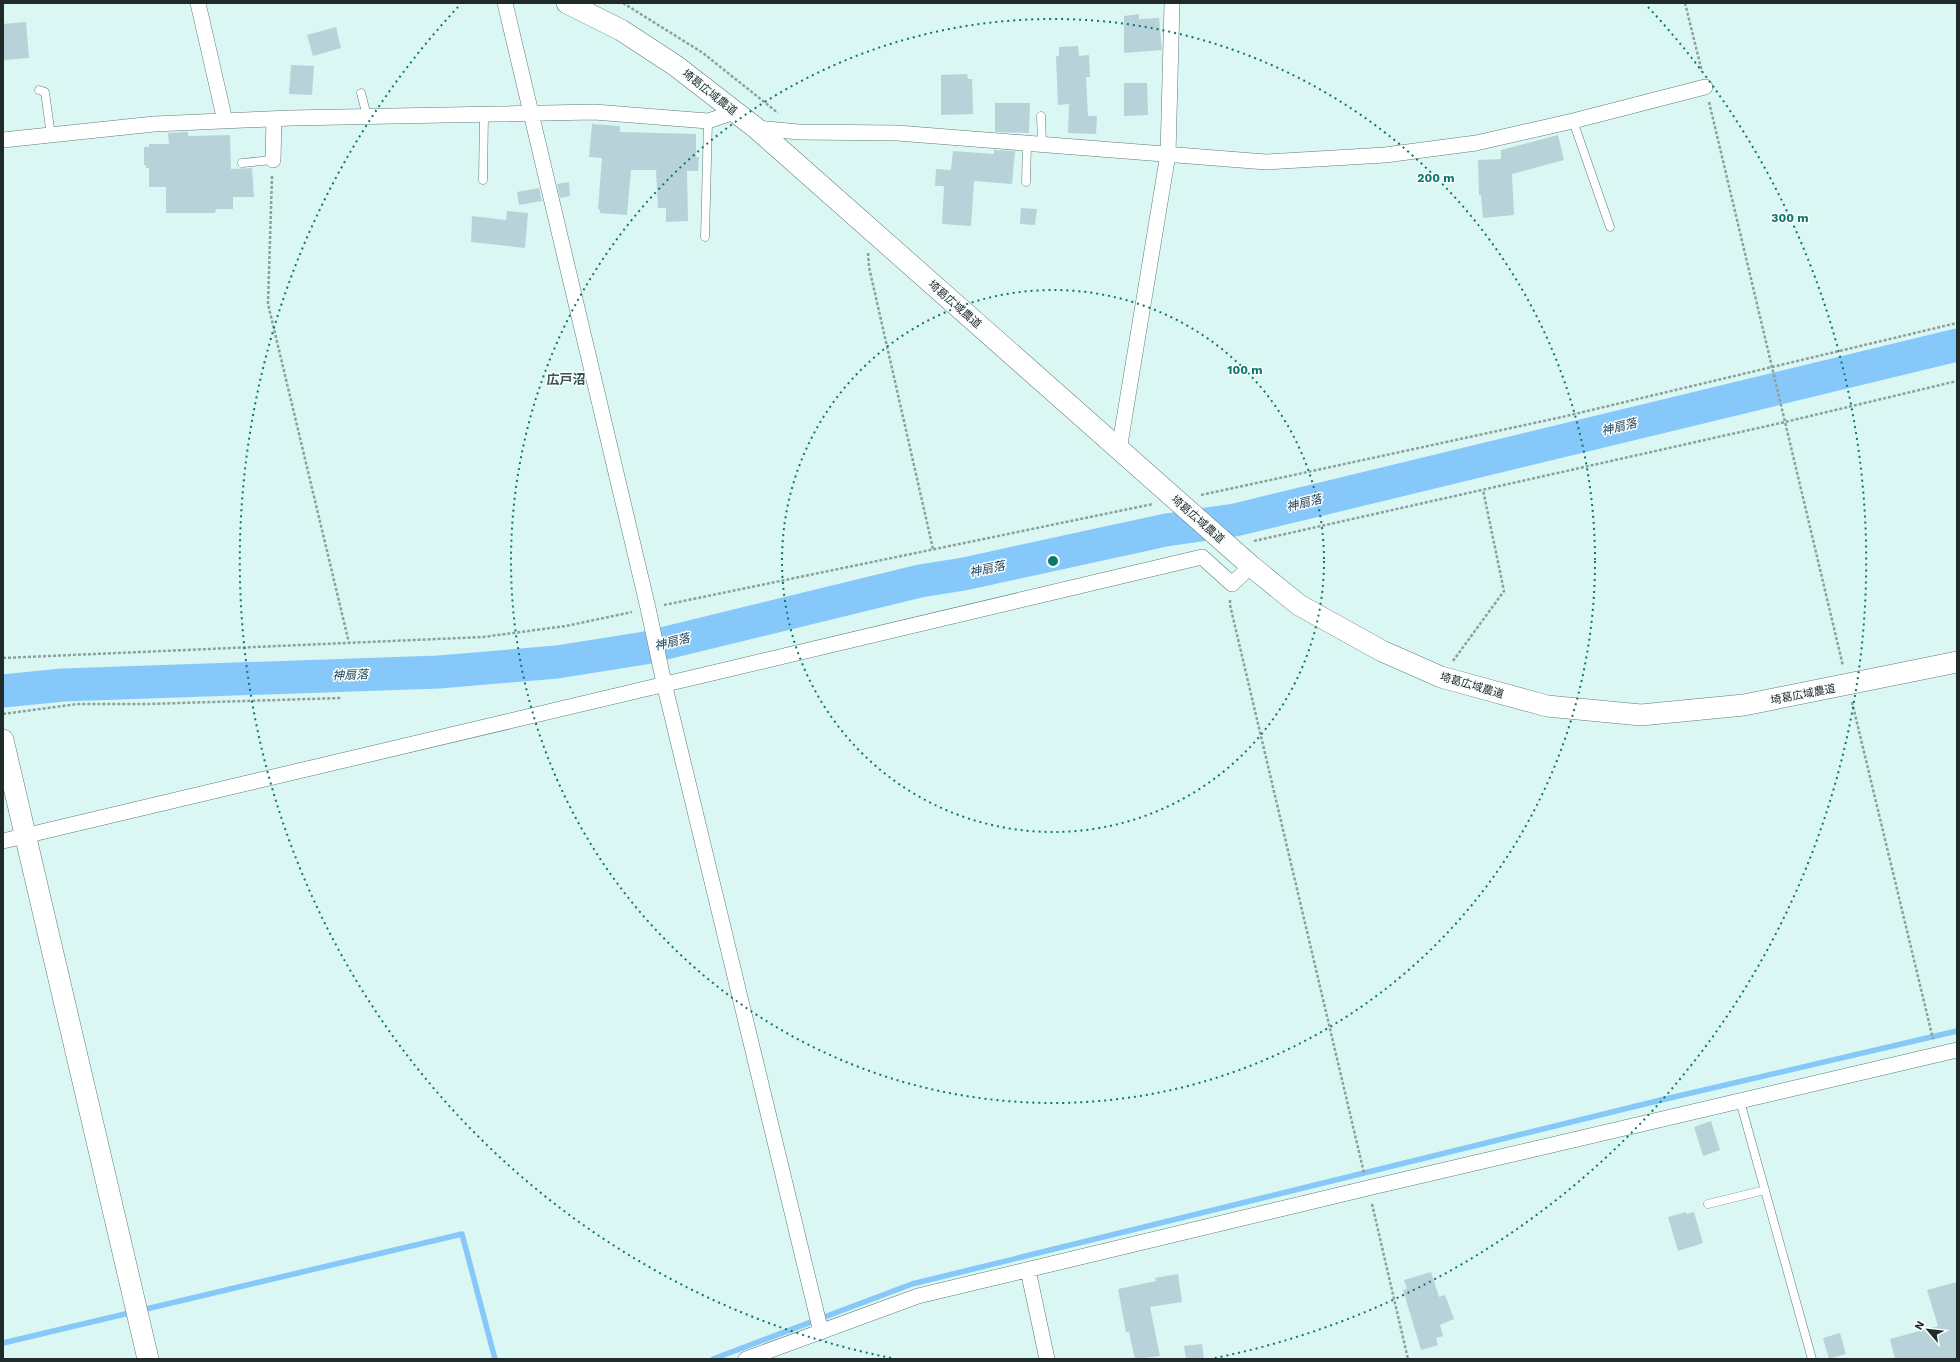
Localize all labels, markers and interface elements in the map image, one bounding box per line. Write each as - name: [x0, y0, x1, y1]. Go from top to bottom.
- street label: 埼葛広域農道: [680, 67, 740, 118]
- text: 200 m: [1417, 171, 1455, 185]
- text: 300 m: [1771, 211, 1809, 225]
- street label: 埼葛広域農道: [926, 278, 984, 331]
- text: 100 m: [1227, 363, 1263, 377]
- district label: 広戸沼: [546, 372, 586, 387]
- water label: 神扇落: [1600, 415, 1640, 438]
- water label: 神扇落: [1285, 491, 1325, 514]
- street label: 埼葛広域農道: [1169, 493, 1227, 546]
- centre of rings: [1046, 554, 1060, 568]
- water label: 神扇落: [968, 558, 1008, 580]
- water label: 神扇落: [653, 630, 693, 653]
- water label: 神扇落: [332, 667, 370, 683]
- street label: 埼葛広域農道: [1438, 670, 1505, 701]
- street label: 埼葛広域農道: [1769, 682, 1837, 707]
- north arrow: [1908, 1310, 1948, 1350]
- text: N: [1912, 1319, 1927, 1332]

